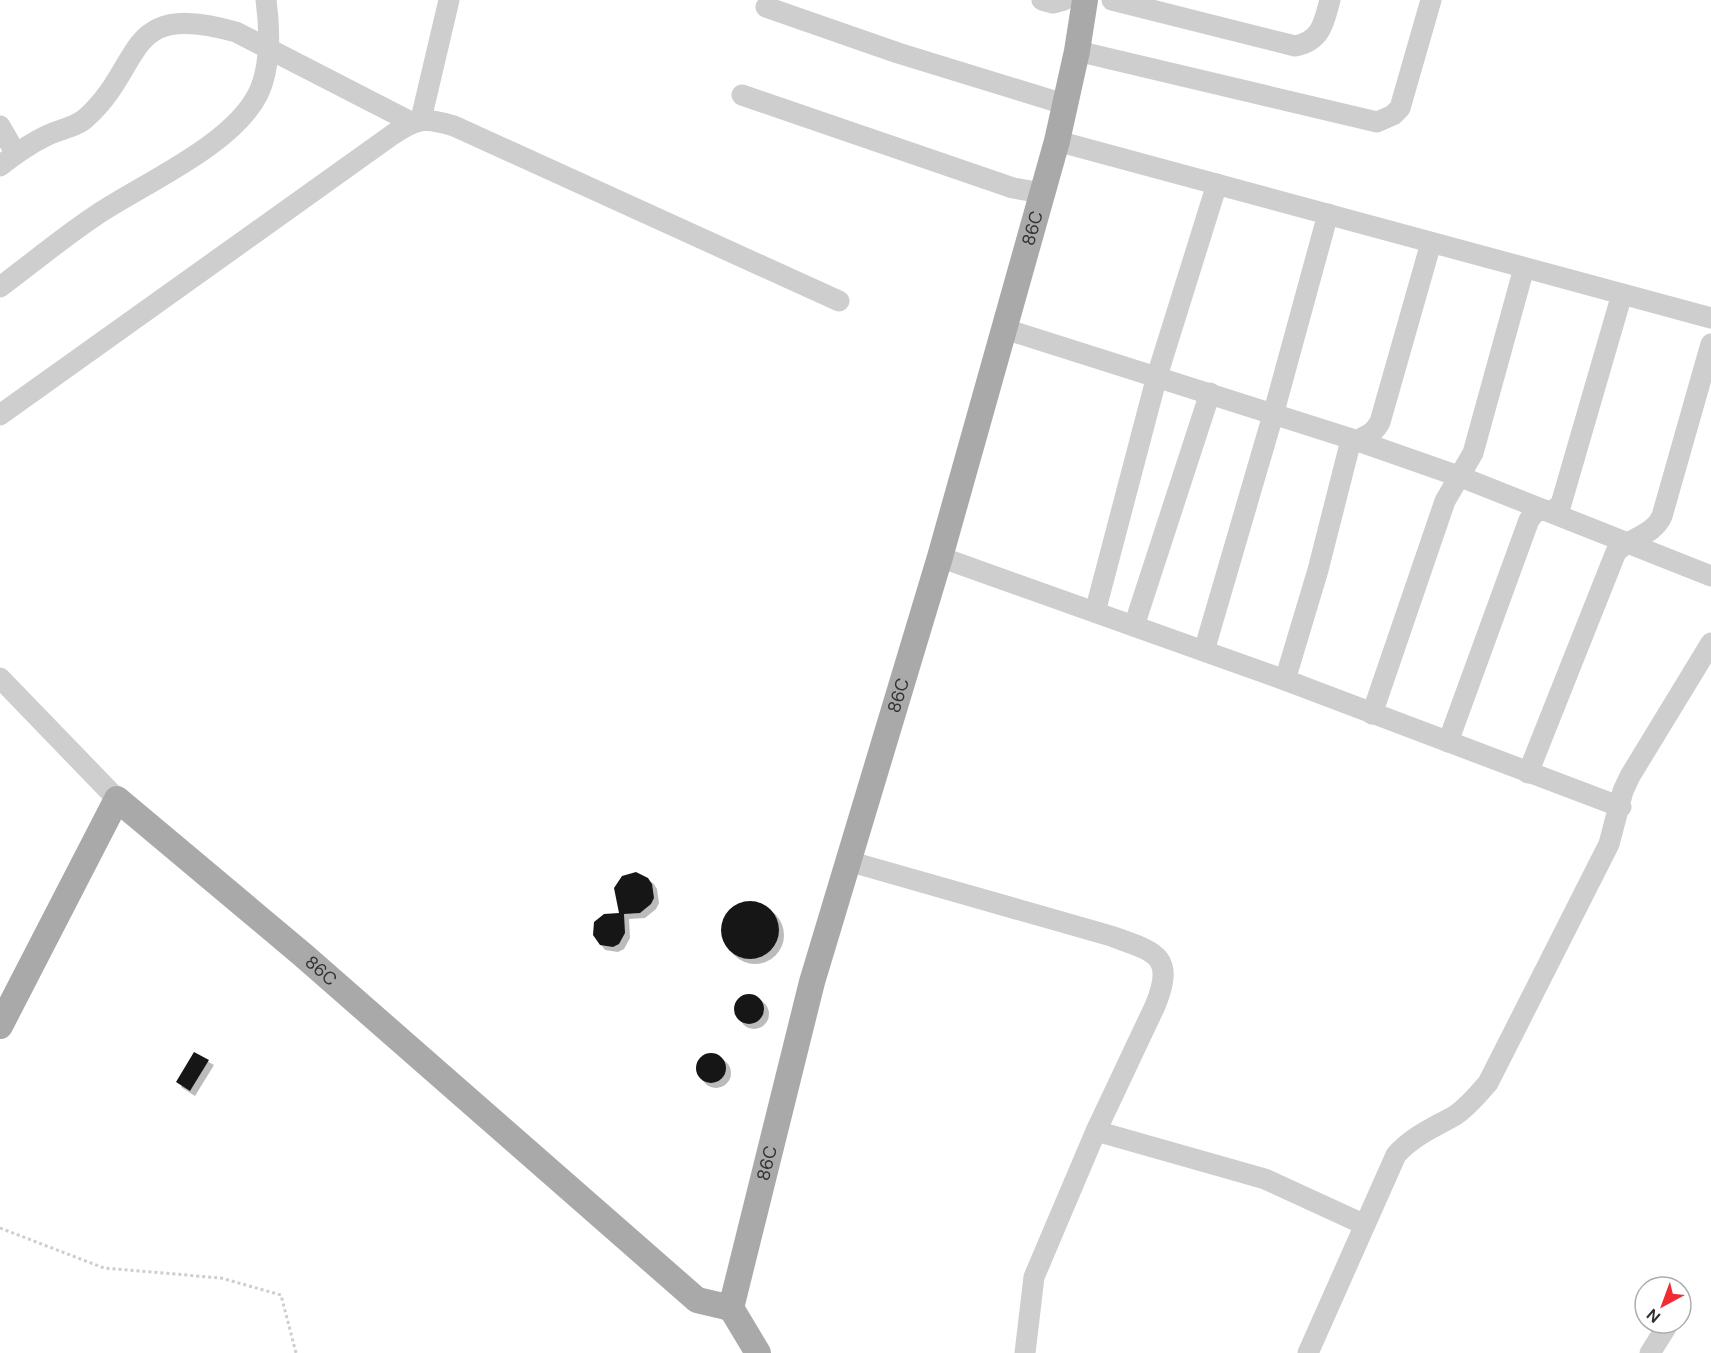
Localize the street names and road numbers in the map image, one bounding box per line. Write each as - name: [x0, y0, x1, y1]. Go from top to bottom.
- street label: 86C: [1016, 208, 1049, 248]
- street label: 86C: [882, 675, 915, 716]
- street label: 86C: [300, 950, 342, 991]
- street label: 86C: [751, 1143, 783, 1183]

